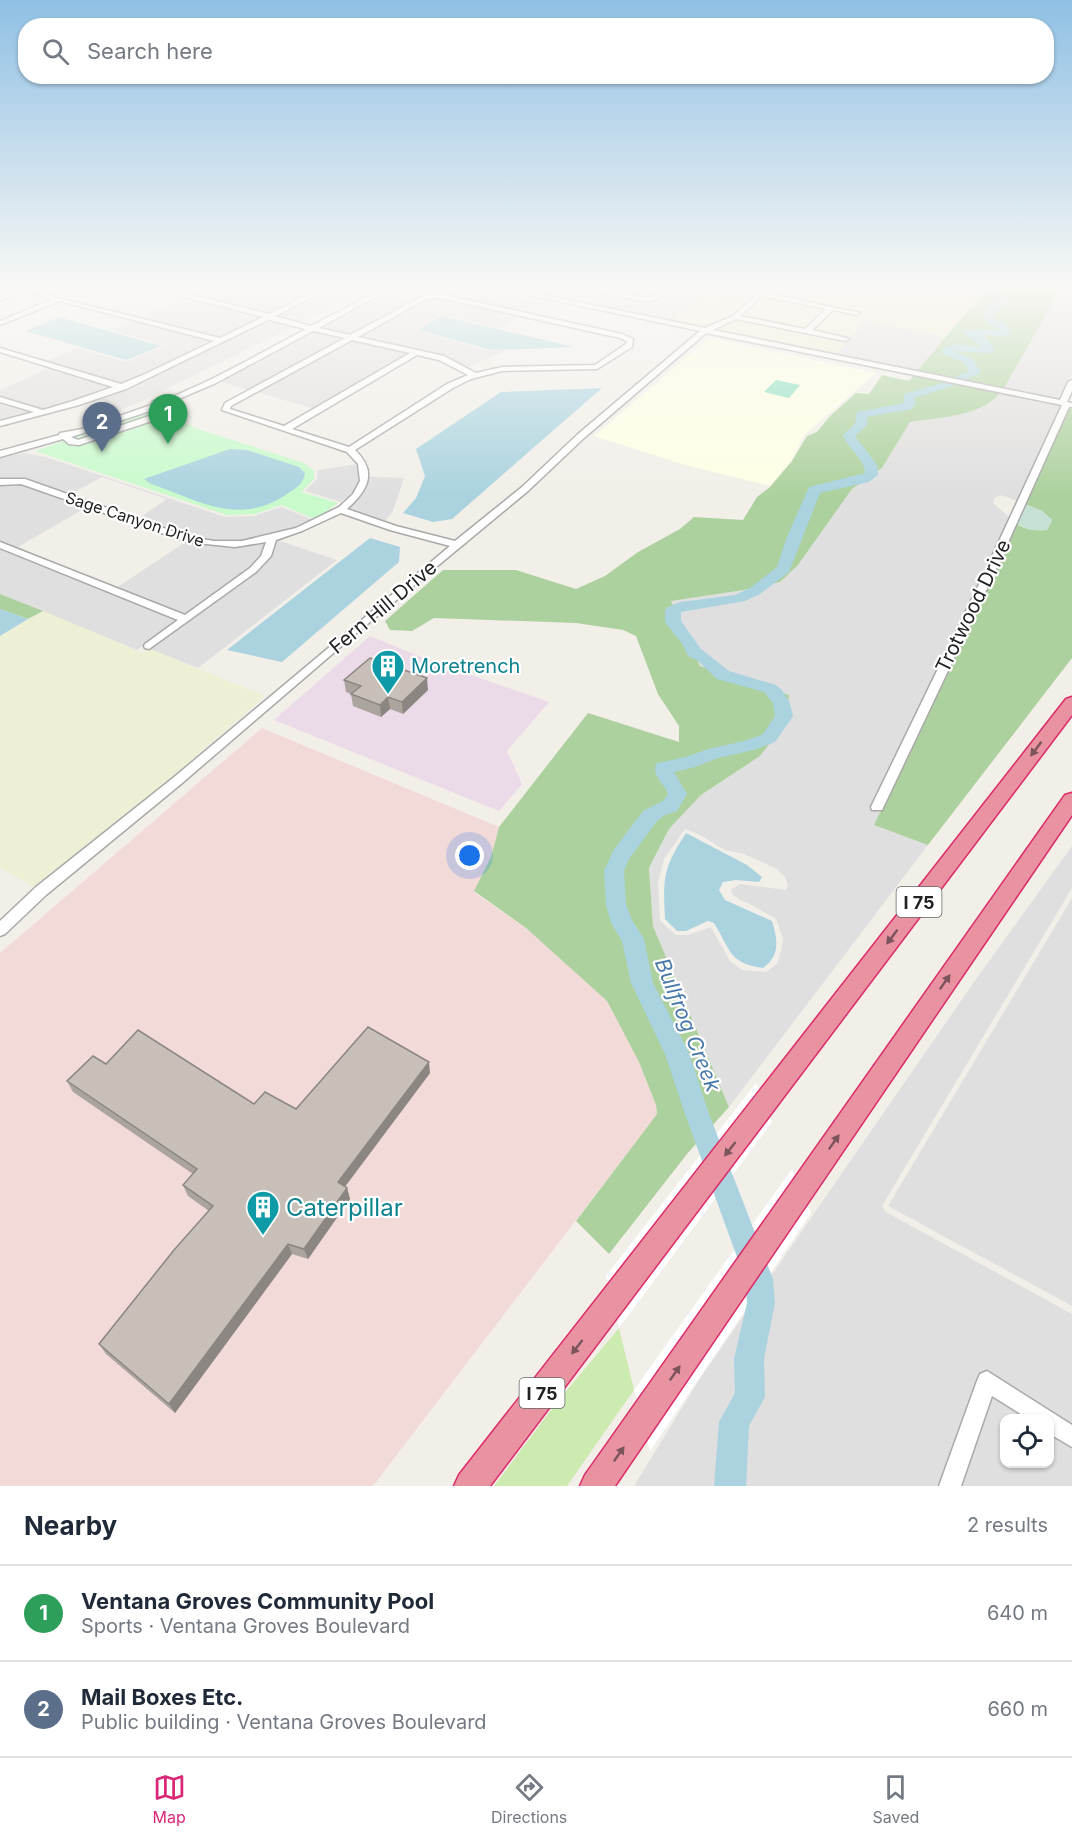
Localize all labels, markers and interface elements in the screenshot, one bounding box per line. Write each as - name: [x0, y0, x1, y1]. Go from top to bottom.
- search box: [18, 18, 1054, 84]
- icon: search: [39, 35, 72, 68]
- text: Search here: [87, 38, 213, 64]
- pin: 1: [148, 394, 188, 444]
- pin: 2: [82, 402, 122, 452]
- street label: Sage Canyon Drive: [63, 487, 207, 551]
- street label: Trotwood Drive: [930, 535, 1016, 677]
- street label: Fern Hill Drive: [324, 555, 442, 659]
- building icon: Moretrench: [370, 648, 406, 695]
- place label: Moretrench: [411, 654, 520, 678]
- one-way arrow: [1030, 741, 1043, 757]
- your location: [455, 841, 484, 870]
- road number: I 75: [896, 887, 942, 917]
- one-way arrow: [886, 929, 899, 945]
- water label: Bullfrog Creek: [650, 955, 726, 1096]
- one-way arrow: [939, 975, 951, 991]
- one-way arrow: [828, 1135, 840, 1151]
- one-way arrow: [724, 1141, 736, 1156]
- building icon: Caterpillar: [245, 1189, 281, 1236]
- place label: Caterpillar: [286, 1193, 403, 1222]
- one-way arrow: [571, 1339, 584, 1355]
- one-way arrow: [669, 1366, 681, 1382]
- road number: I 75: [520, 1378, 564, 1408]
- map controls: [1000, 1414, 1054, 1468]
- button: locate: [1000, 1414, 1054, 1468]
- one-way arrow: [613, 1446, 625, 1462]
- text: Nearby: [24, 1510, 117, 1541]
- text: 2 results: [967, 1513, 1048, 1537]
- text: Ventana Groves Community Pool: [81, 1588, 434, 1614]
- text: 1: [39, 1601, 48, 1625]
- text: 640 m: [987, 1601, 1048, 1625]
- text: Sports · Ventana Groves Boulevard: [81, 1614, 410, 1638]
- text: Mail Boxes Etc.: [81, 1684, 243, 1710]
- text: 2: [37, 1697, 50, 1721]
- text: 660 m: [987, 1697, 1048, 1721]
- text: Public building · Ventana Groves Boulevard: [81, 1710, 487, 1734]
- tab: Map: [153, 1771, 186, 1827]
- tab: Directions: [491, 1771, 567, 1827]
- tab: Saved: [873, 1771, 919, 1827]

